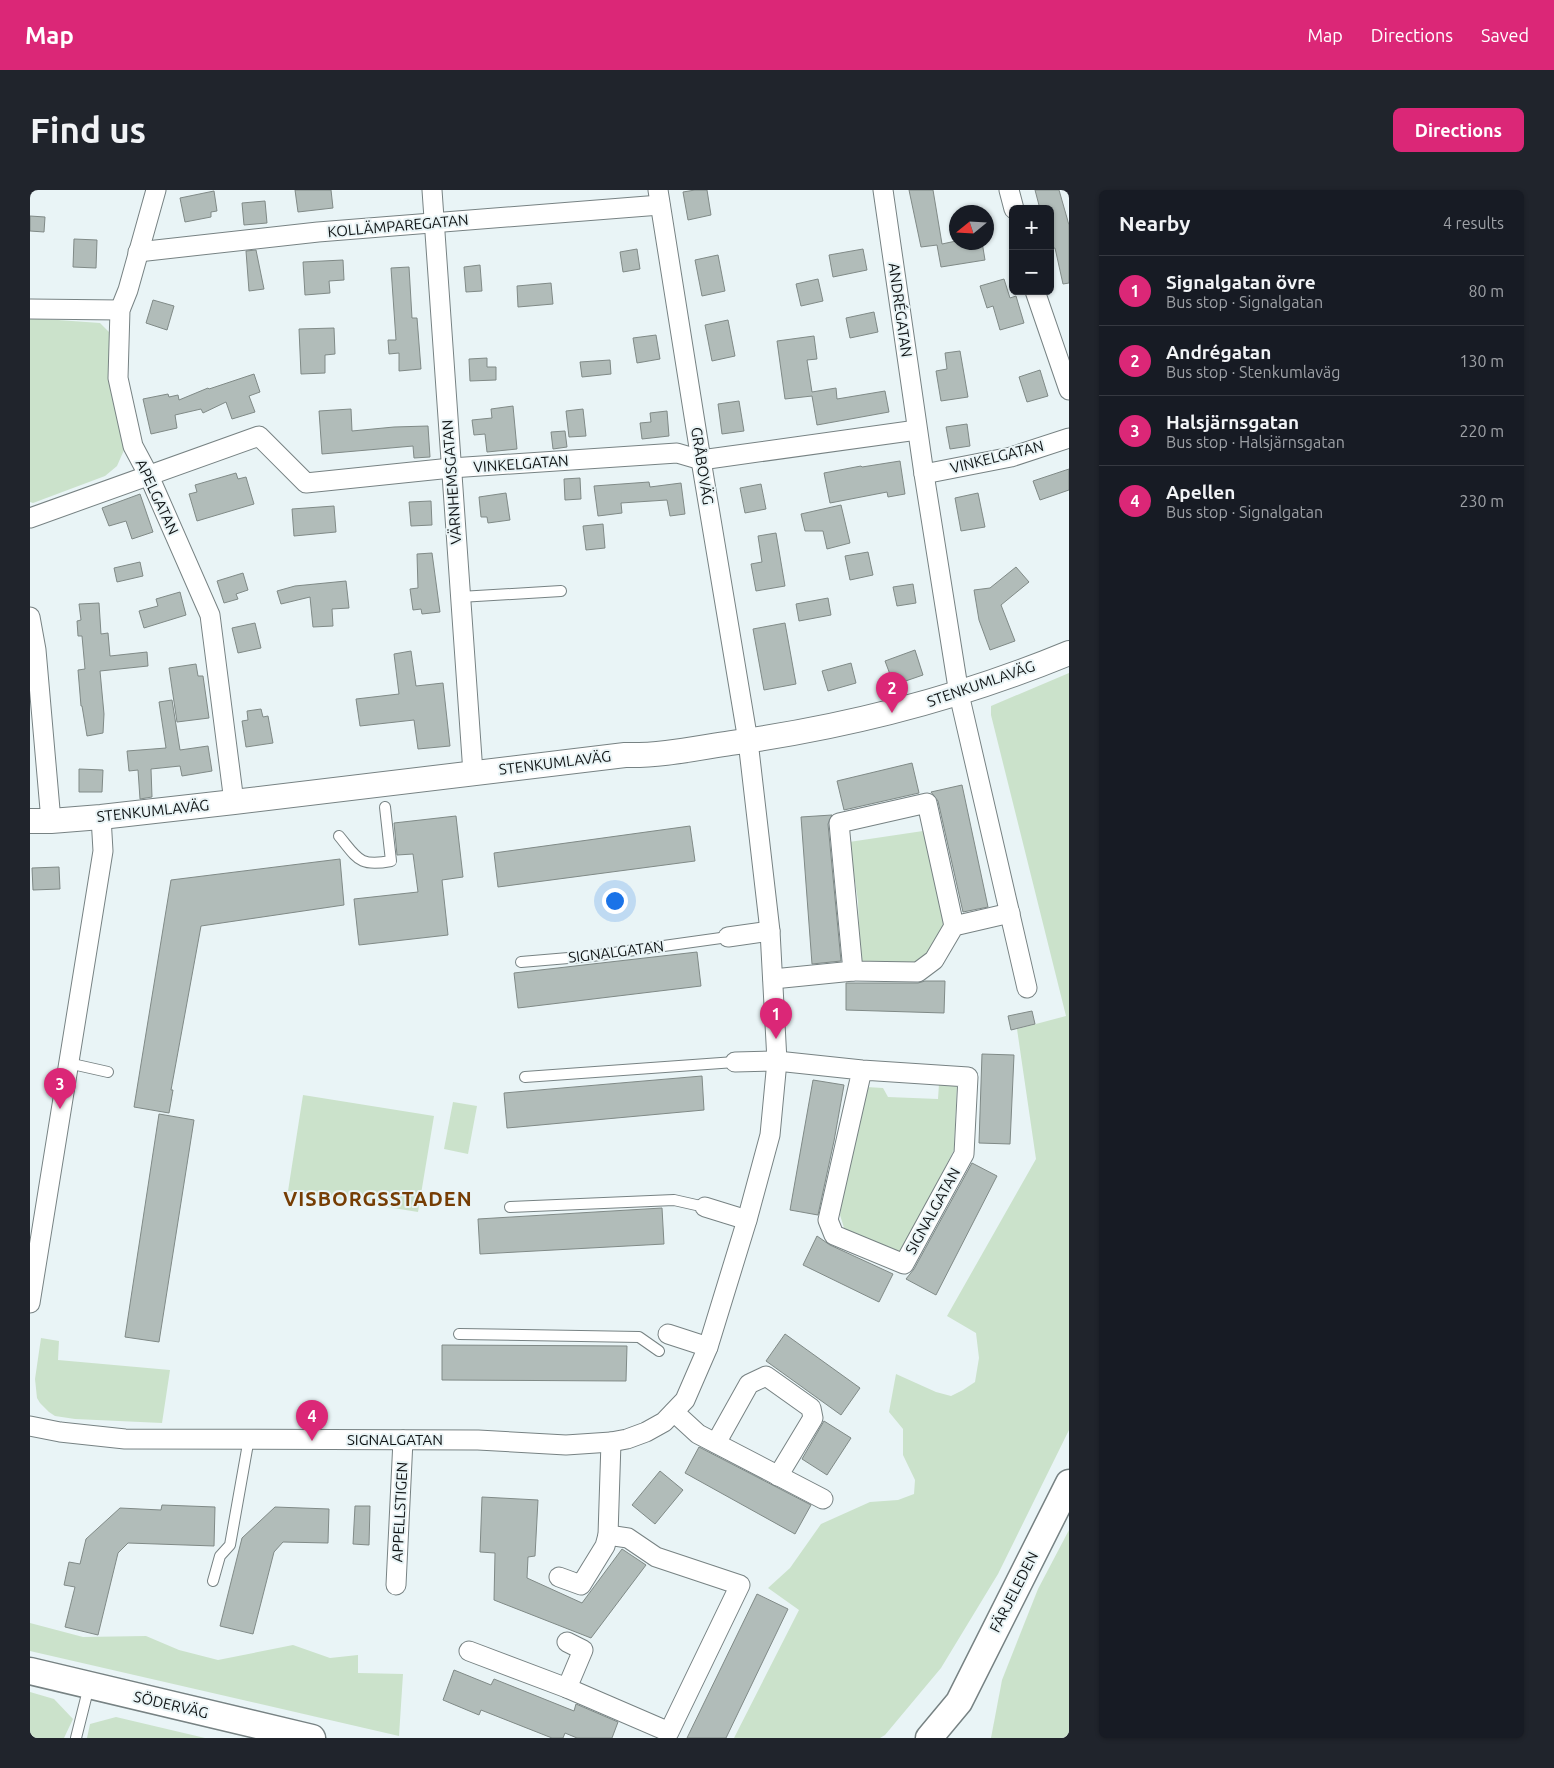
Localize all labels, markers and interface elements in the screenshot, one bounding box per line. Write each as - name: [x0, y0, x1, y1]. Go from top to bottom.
- text: Map: [25, 22, 74, 49]
- text: Map: [1307, 25, 1343, 45]
- text: Directions: [1371, 25, 1453, 45]
- text: Saved: [1481, 25, 1529, 45]
- button: Directions: [1393, 108, 1524, 152]
- text: Find us: [30, 110, 146, 150]
- north arrow: [949, 205, 994, 250]
- map controls: [1009, 205, 1054, 295]
- button: +: [1009, 205, 1054, 250]
- street label: KOLLÄMPAREGATAN: [327, 211, 469, 240]
- text: Nearby: [1119, 211, 1190, 235]
- text: 4 results: [1443, 214, 1504, 232]
- button: −: [1009, 250, 1054, 295]
- street label: ANDRÉGATAN: [885, 261, 916, 358]
- text: Signalgatan övre: [1166, 271, 1316, 293]
- text: 1: [1130, 282, 1140, 300]
- text: 80 m: [1468, 282, 1504, 300]
- text: Bus stop · Signalgatan: [1166, 293, 1323, 311]
- text: Andrégatan: [1166, 341, 1271, 363]
- text: 2: [1130, 352, 1140, 370]
- text: 130 m: [1459, 352, 1504, 370]
- text: Bus stop · Stenkumlaväg: [1166, 363, 1340, 381]
- text: Halsjärnsgatan: [1166, 411, 1299, 433]
- street label: VÄRNHEMSGATAN: [439, 419, 464, 545]
- text: 3: [1130, 422, 1140, 440]
- text: 220 m: [1459, 422, 1504, 440]
- street label: GRÅBOVÄG: [688, 426, 717, 506]
- text: Bus stop · Halsjärnsgatan: [1166, 433, 1345, 451]
- street label: VINKELGATAN: [948, 437, 1045, 476]
- street label: VINKELGATAN: [473, 452, 569, 475]
- street label: APELGATAN: [133, 456, 182, 537]
- text: Apellen: [1166, 481, 1235, 503]
- text: 4: [1130, 492, 1140, 510]
- text: 230 m: [1459, 492, 1504, 510]
- text: Bus stop · Signalgatan: [1166, 503, 1323, 521]
- street label: STENKUMLAVÄG: [925, 657, 1037, 710]
- pin: 2: [876, 672, 908, 713]
- street label: STENKUMLAVÄG: [498, 747, 612, 778]
- street label: STENKUMLAVÄG: [96, 796, 210, 825]
- your location: [602, 888, 628, 914]
- street label: SIGNALGATAN: [567, 937, 665, 966]
- pin: 1: [760, 998, 792, 1039]
- pin: 3: [44, 1068, 76, 1109]
- street label: SIGNALGATAN: [902, 1165, 963, 1257]
- district label: VISBORGSSTADEN: [283, 1187, 473, 1210]
- pin: 4: [296, 1400, 328, 1441]
- street label: SIGNALGATAN: [347, 1431, 443, 1448]
- street label: APPELLSTIGEN: [388, 1461, 411, 1563]
- street label: FÄRJELEDEN: [986, 1549, 1041, 1635]
- street label: SÖDERVÄG: [132, 1688, 210, 1721]

